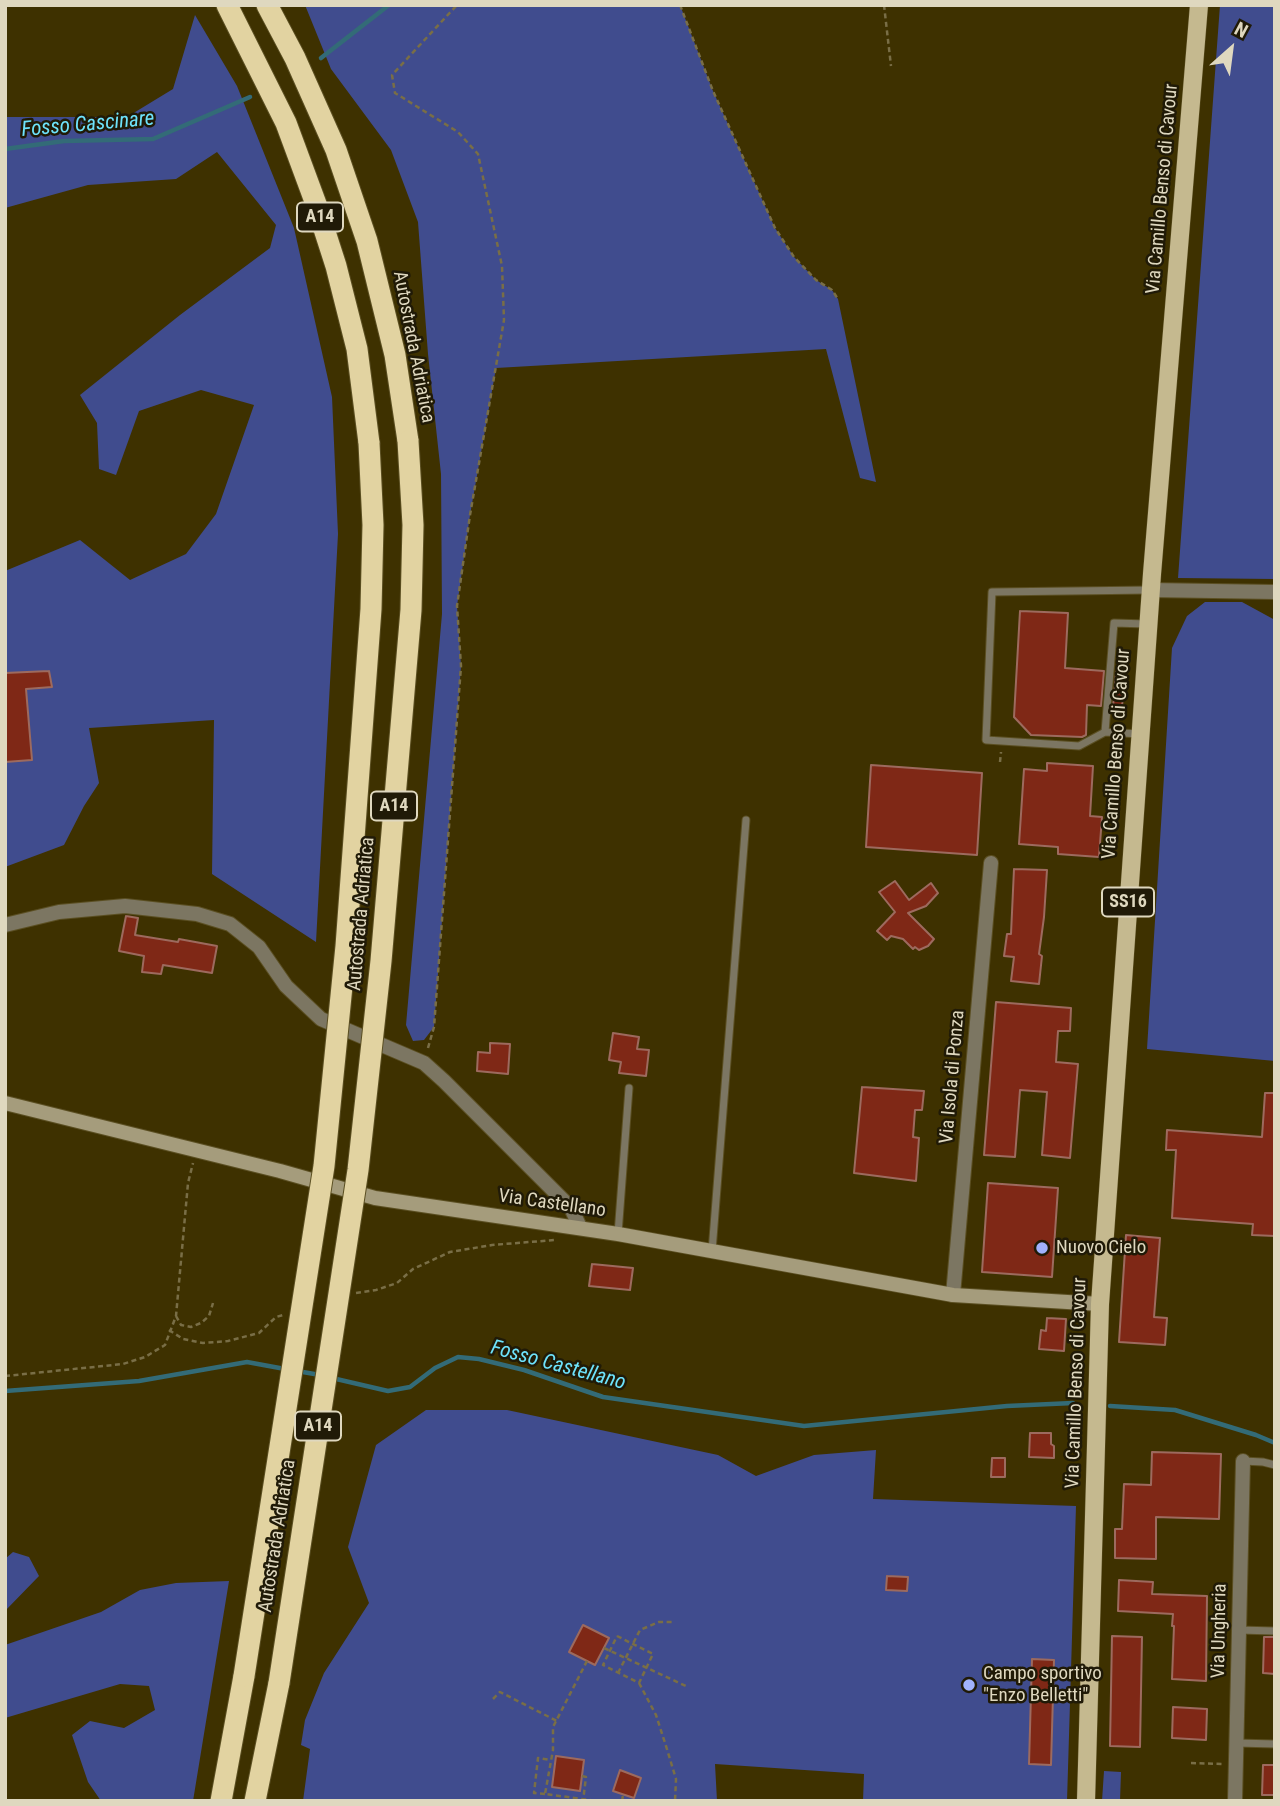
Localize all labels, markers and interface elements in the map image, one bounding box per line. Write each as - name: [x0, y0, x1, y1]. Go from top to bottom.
- north arrow: [1196, 14, 1266, 84]
- text: N: [1231, 17, 1252, 43]
- street label: Via Camillo Benso di Cavour: [1142, 83, 1184, 295]
- water label: Fosso Cascinare: [21, 107, 155, 143]
- road number: A14: [297, 202, 343, 232]
- street label: Autostrada Adriatica: [387, 269, 439, 425]
- street label: Via Camillo Benso di Cavour: [1098, 648, 1136, 860]
- road number: A14: [371, 792, 417, 820]
- street label: Autostrada Adriatica: [344, 836, 380, 992]
- road number: SS16: [1102, 888, 1154, 917]
- street label: Via Isola di Ponza: [936, 1009, 970, 1145]
- street label: Via Castellano: [497, 1185, 607, 1223]
- place label: Nuovo Cielo: [1056, 1237, 1146, 1259]
- marker: Nuovo Cielo: [1034, 1240, 1050, 1256]
- street label: Via Camillo Benso di Cavour: [1062, 1277, 1092, 1489]
- water label: Fosso Castellano: [488, 1336, 628, 1396]
- road number: A14: [295, 1412, 341, 1441]
- street label: Autostrada Adriatica: [255, 1458, 301, 1614]
- street label: Via Ungheria: [1208, 1583, 1232, 1679]
- place label: Campo sportivo "Enzo Belletti": [983, 1663, 1102, 1707]
- marker: Campo sportivo "Enzo Belletti": [961, 1677, 977, 1693]

